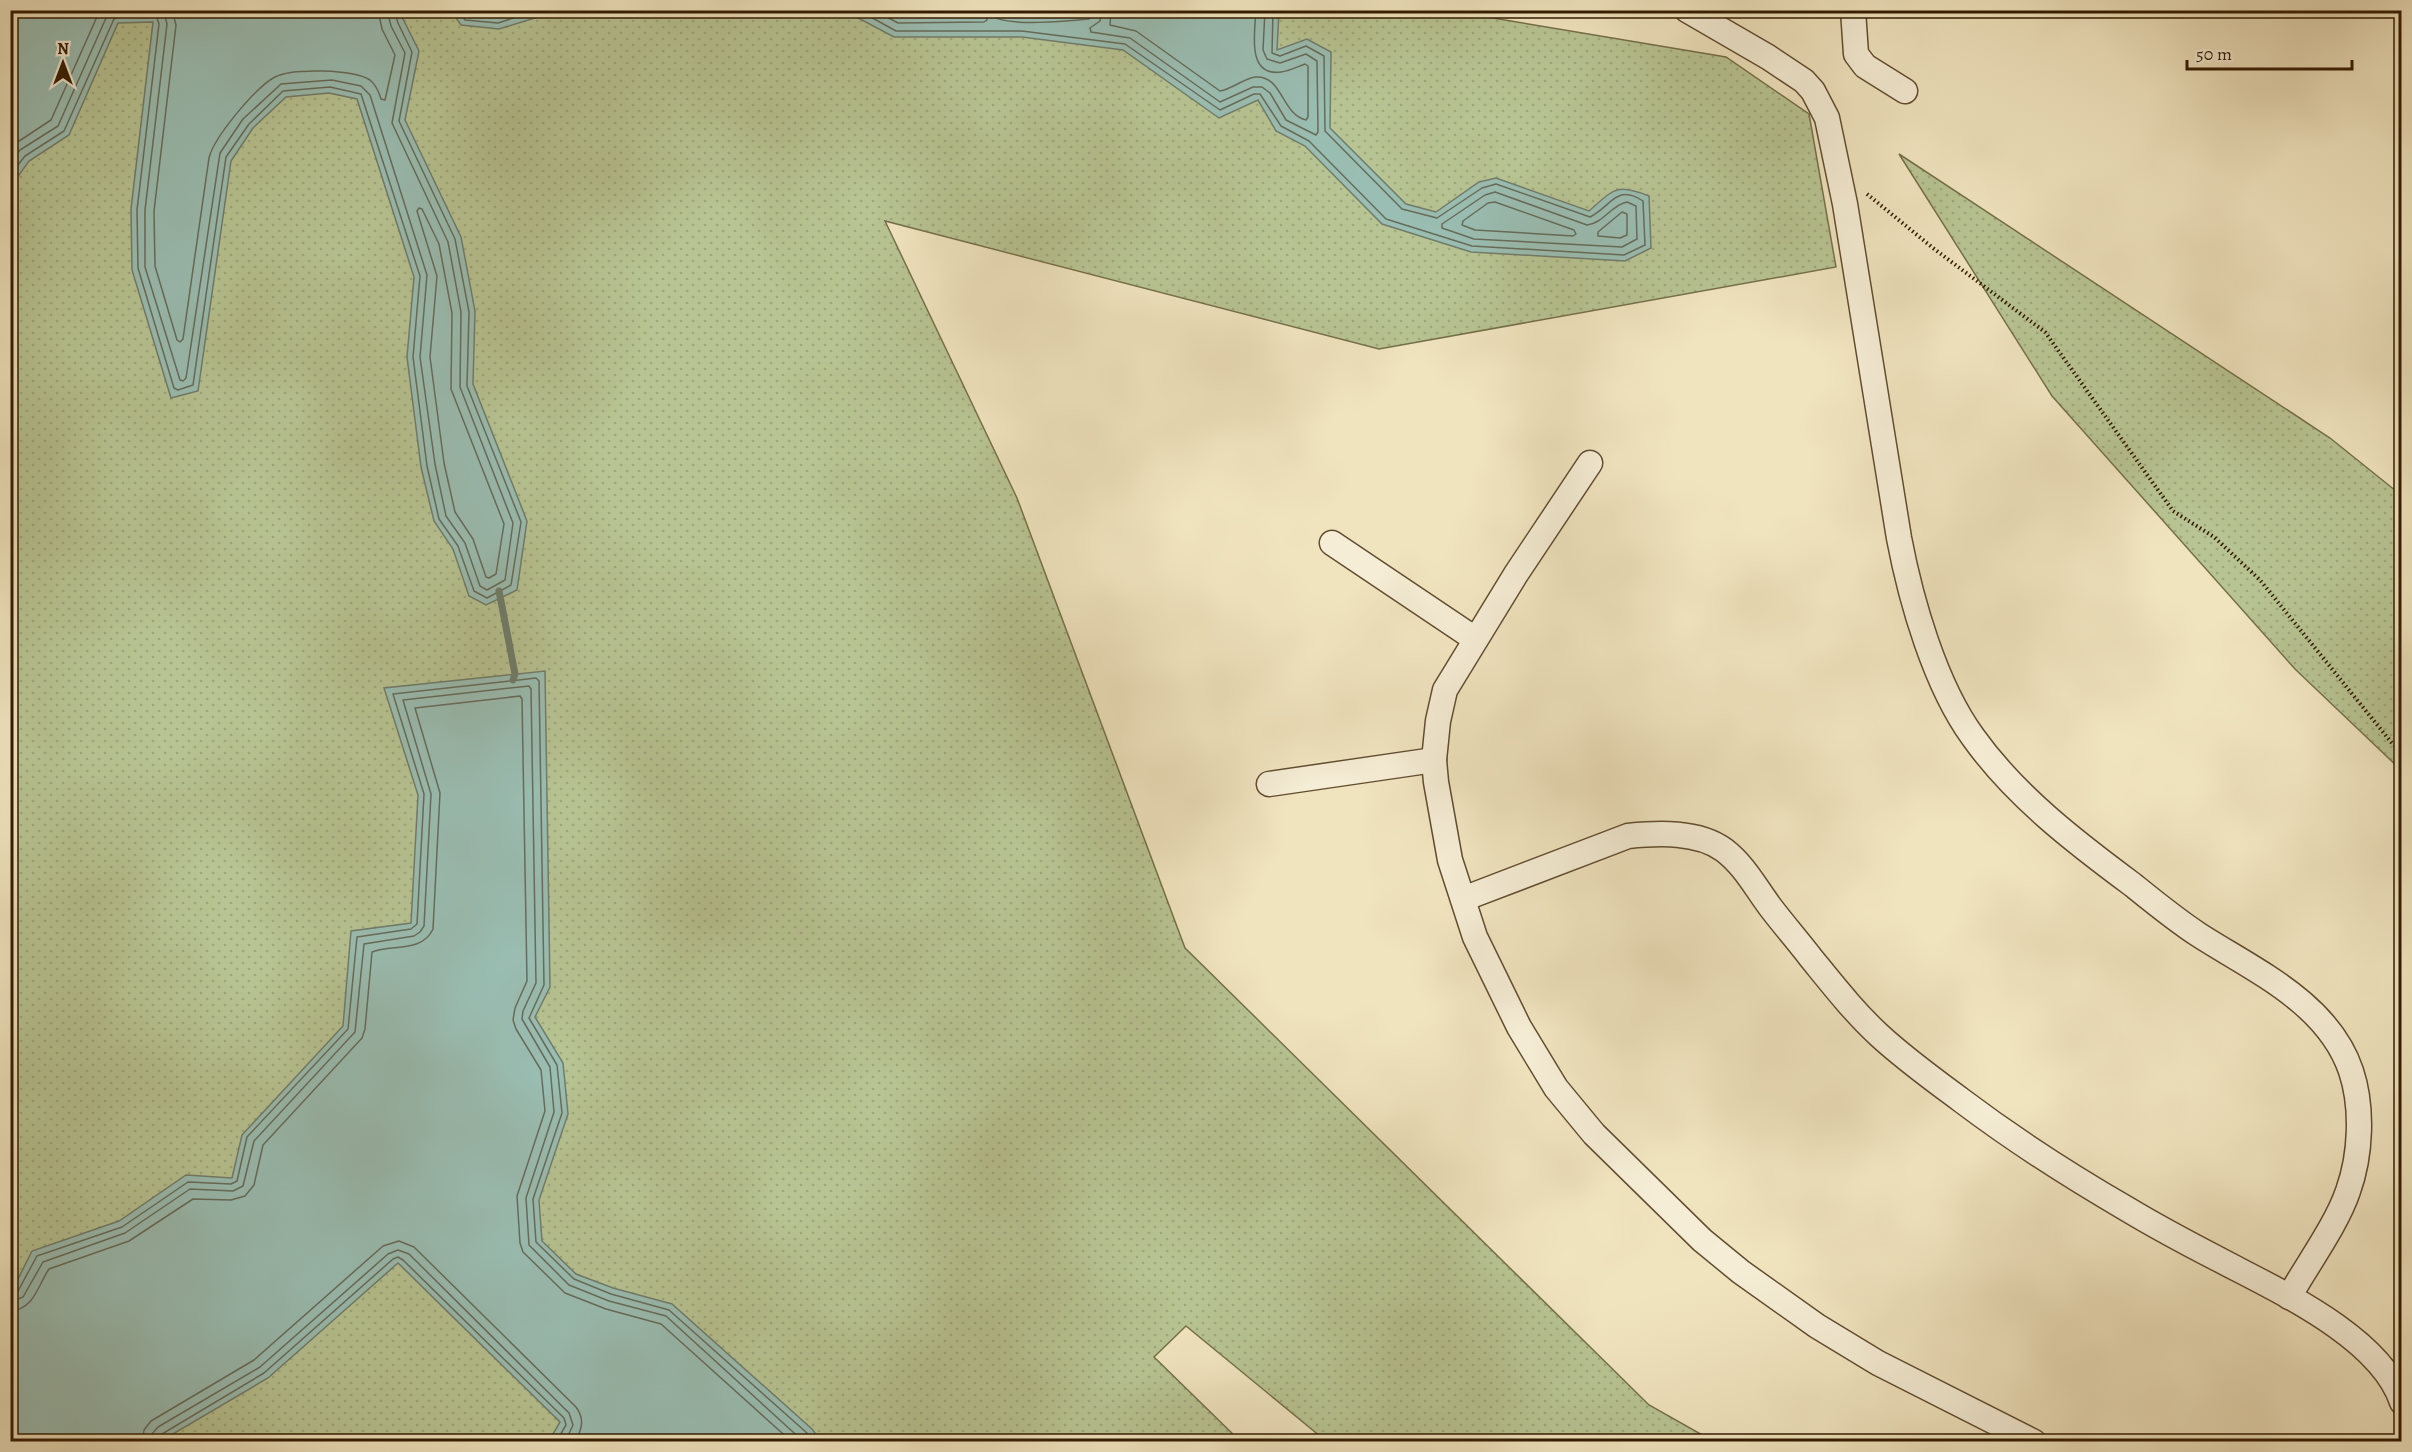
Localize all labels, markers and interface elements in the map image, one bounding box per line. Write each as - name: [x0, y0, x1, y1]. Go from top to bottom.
- north arrow: [33, 33, 93, 93]
- scale bar: [2187, 33, 2352, 71]
- text: N: [57, 38, 69, 60]
- text: 50 m: [2196, 42, 2232, 66]

